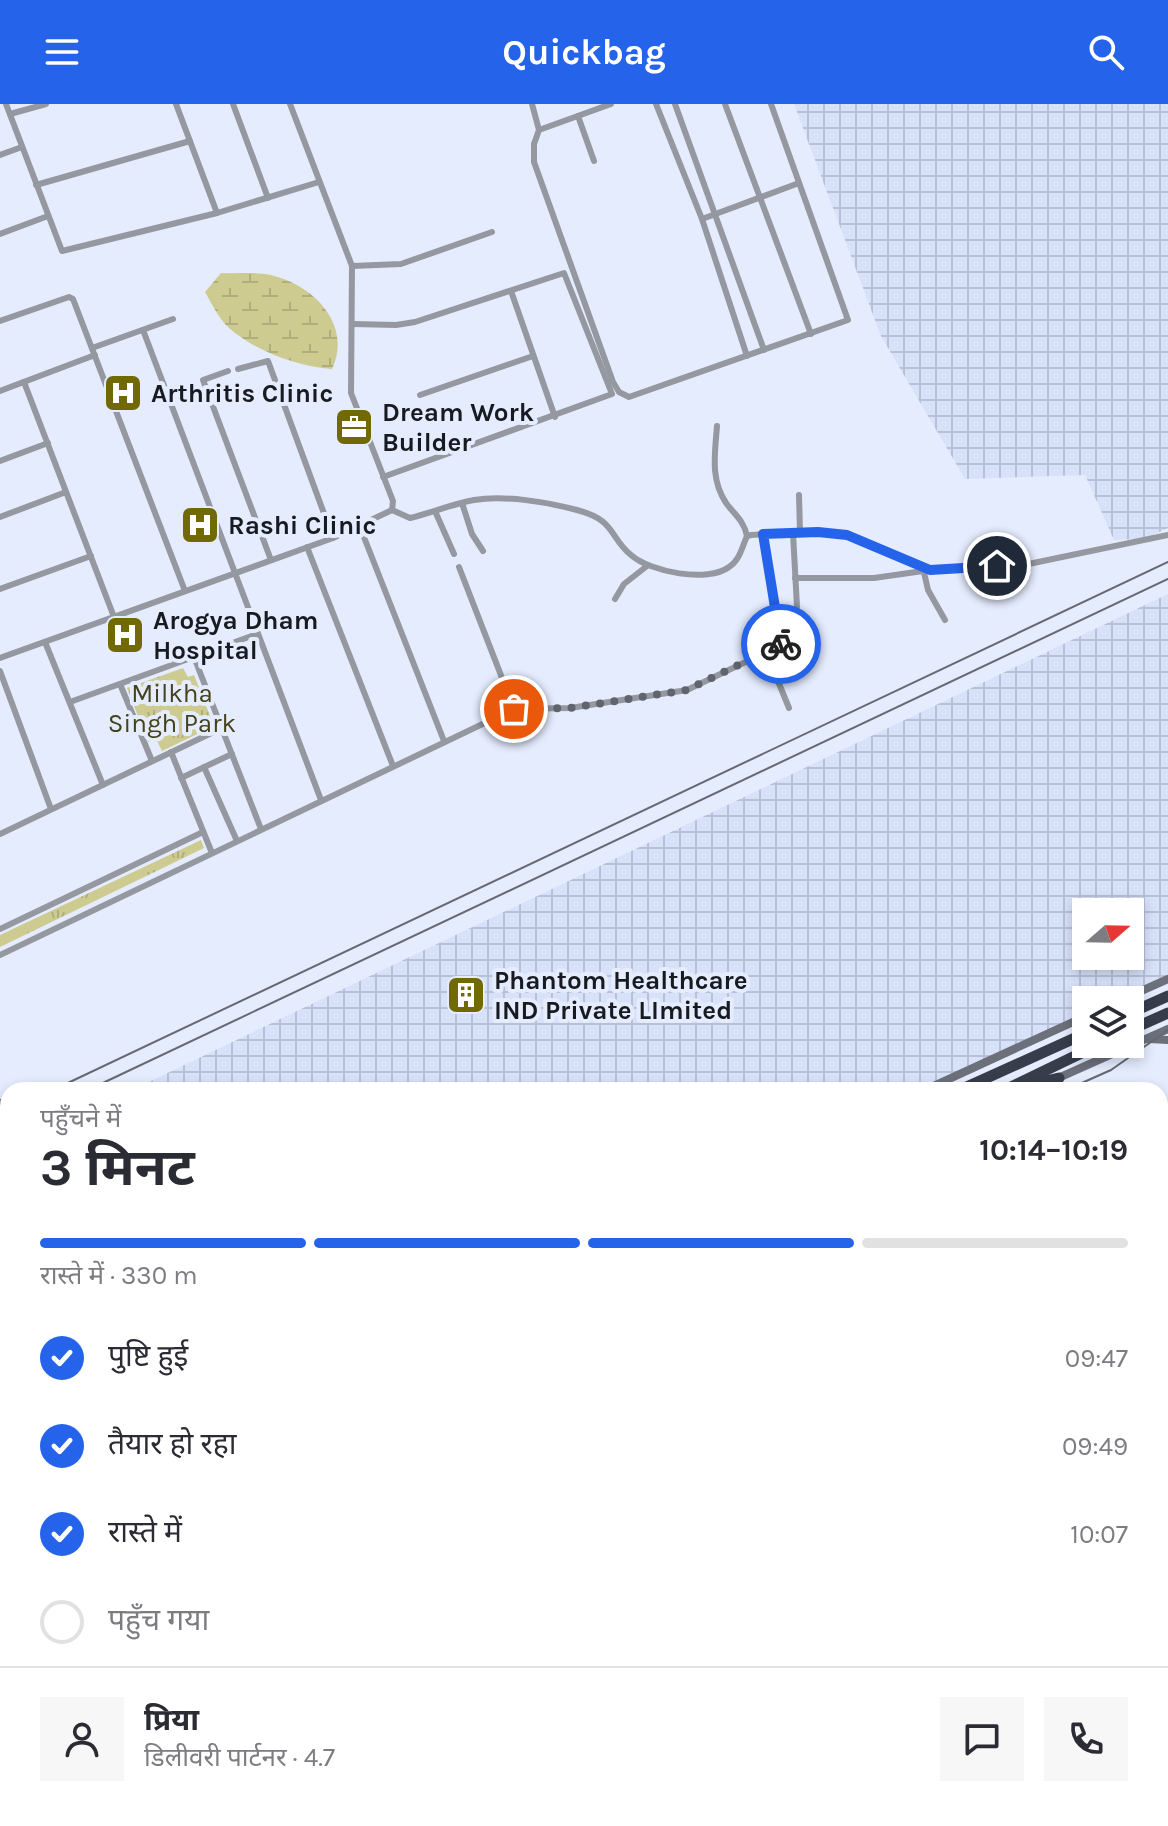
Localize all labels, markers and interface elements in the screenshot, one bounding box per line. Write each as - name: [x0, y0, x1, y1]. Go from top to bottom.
- icon: menu: [40, 30, 84, 74]
- icon: search: [1084, 30, 1128, 74]
- text: Quickbag: [502, 31, 666, 73]
- hospital icon: Arthritis Clinic: [102, 372, 144, 414]
- place label: Arthritis Clinic: [151, 378, 333, 409]
- place label: Dream Work Builder: [382, 397, 534, 458]
- office icon: Dream Work Builder: [333, 406, 375, 448]
- hospital icon: Rashi Clinic: [179, 504, 221, 546]
- place label: Rashi Clinic: [228, 510, 376, 541]
- pin: [963, 532, 1031, 600]
- icon: home: [975, 544, 1019, 588]
- courier: [741, 604, 821, 684]
- place label: Arogya Dham Hospital: [153, 605, 318, 666]
- hospital icon: Arogya Dham Hospital: [104, 614, 146, 656]
- icon: bike: [759, 622, 803, 666]
- pin: [480, 675, 548, 743]
- park label: Milkha Singh Park: [108, 678, 236, 739]
- icon: bag: [492, 687, 536, 731]
- north arrow: [1072, 898, 1144, 970]
- map controls: [1072, 898, 1144, 1058]
- place label: Phantom Healthcare IND Private LImited: [494, 965, 748, 1026]
- building icon: Phantom Healthcare IND Private LImited: [445, 974, 487, 1016]
- button: layers: [1072, 986, 1144, 1058]
- text: पहुँचने में: [40, 1103, 121, 1134]
- text: 10:14–10:19: [979, 1132, 1128, 1168]
- text: 3 मिनट: [40, 1137, 195, 1198]
- text: रास्ते में · 330 m: [40, 1260, 198, 1291]
- icon: check: [40, 1336, 84, 1380]
- text: पुष्टि हुई: [108, 1338, 188, 1374]
- text: 09:47: [1065, 1343, 1128, 1374]
- icon: check: [40, 1424, 84, 1468]
- text: तैयार हो रहा: [108, 1426, 236, 1462]
- text: 09:49: [1062, 1431, 1128, 1462]
- icon: check: [40, 1512, 84, 1556]
- text: रास्ते में: [108, 1514, 182, 1550]
- text: 10:07: [1070, 1519, 1128, 1550]
- text: पहुँच गया: [108, 1602, 209, 1638]
- button: person: [40, 1697, 124, 1781]
- button: chat: [940, 1697, 1024, 1781]
- button: phone: [1044, 1697, 1128, 1781]
- text: प्रिया: [144, 1702, 199, 1738]
- text: डिलीवरी पार्टनर · 4.7: [144, 1742, 335, 1773]

